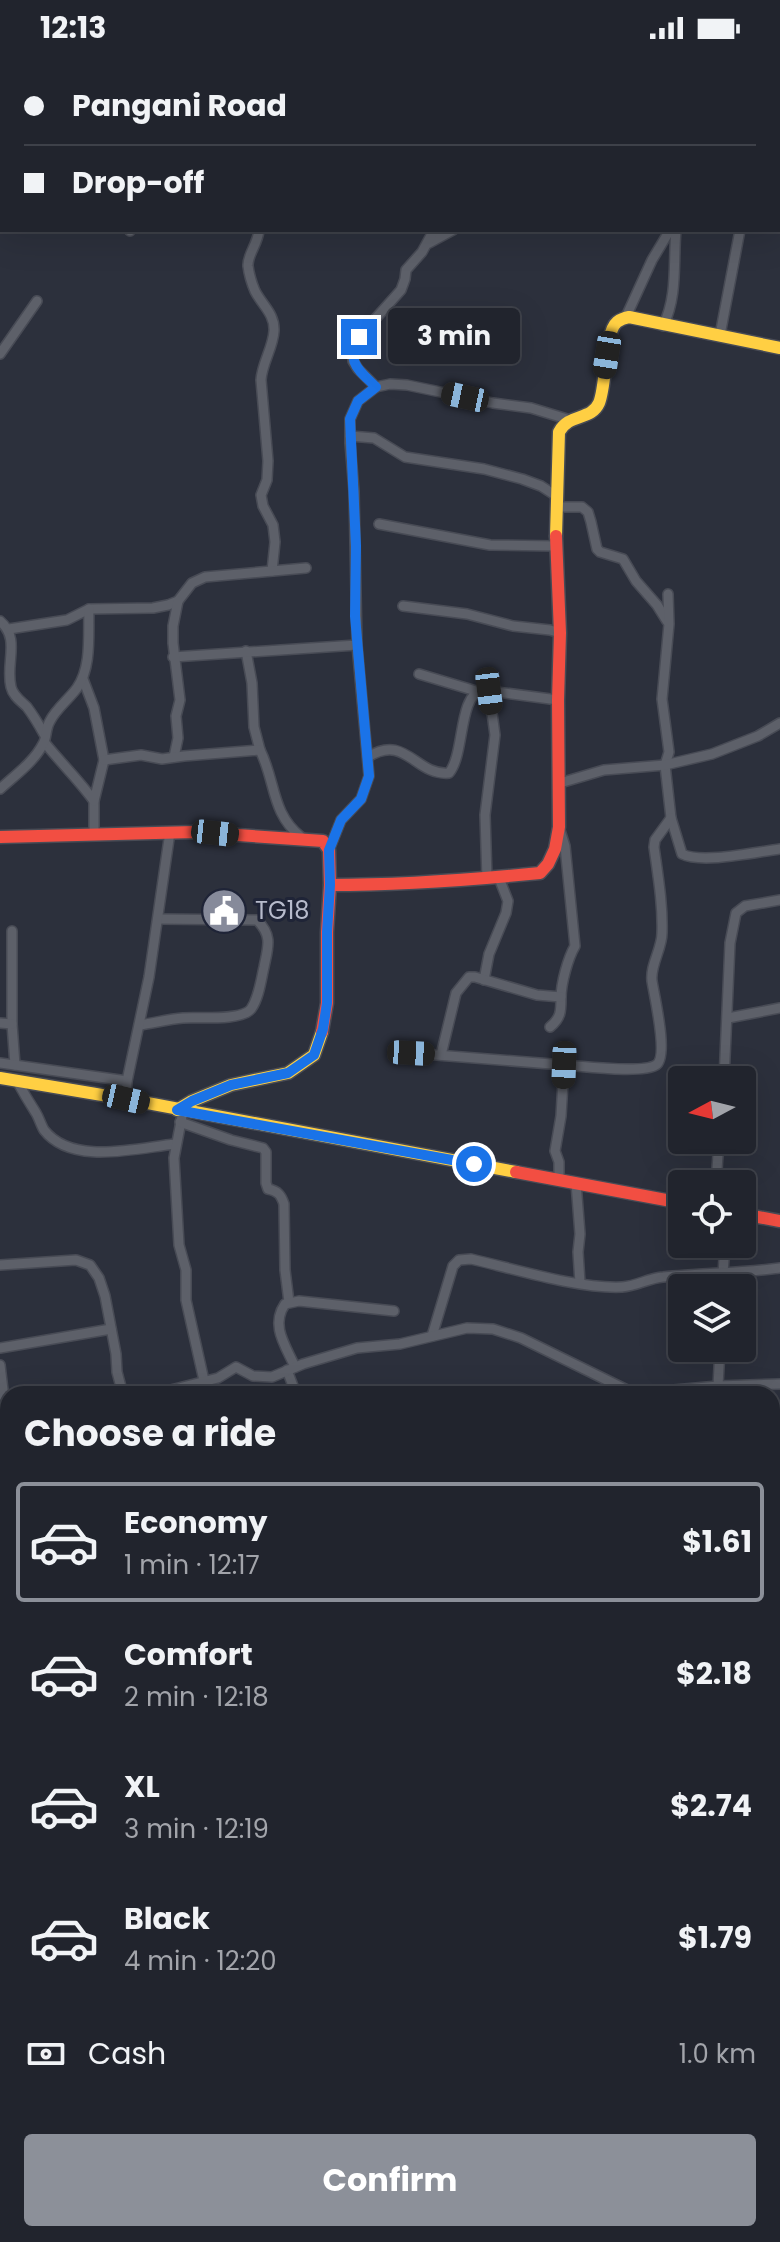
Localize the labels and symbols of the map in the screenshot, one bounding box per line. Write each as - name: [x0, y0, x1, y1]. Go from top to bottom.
- callout: 3 min: [387, 309, 519, 365]
- route end: [341, 319, 377, 355]
- car: [591, 329, 623, 381]
- car: [439, 380, 491, 414]
- car: [474, 666, 504, 716]
- car: [190, 819, 240, 847]
- public building icon: TG18: [200, 887, 248, 935]
- place label: TG18: [255, 894, 309, 927]
- car: [386, 1040, 436, 1066]
- car: [551, 1041, 577, 1089]
- north arrow: [668, 1066, 756, 1154]
- car: [100, 1082, 152, 1116]
- route start: [456, 1146, 492, 1182]

